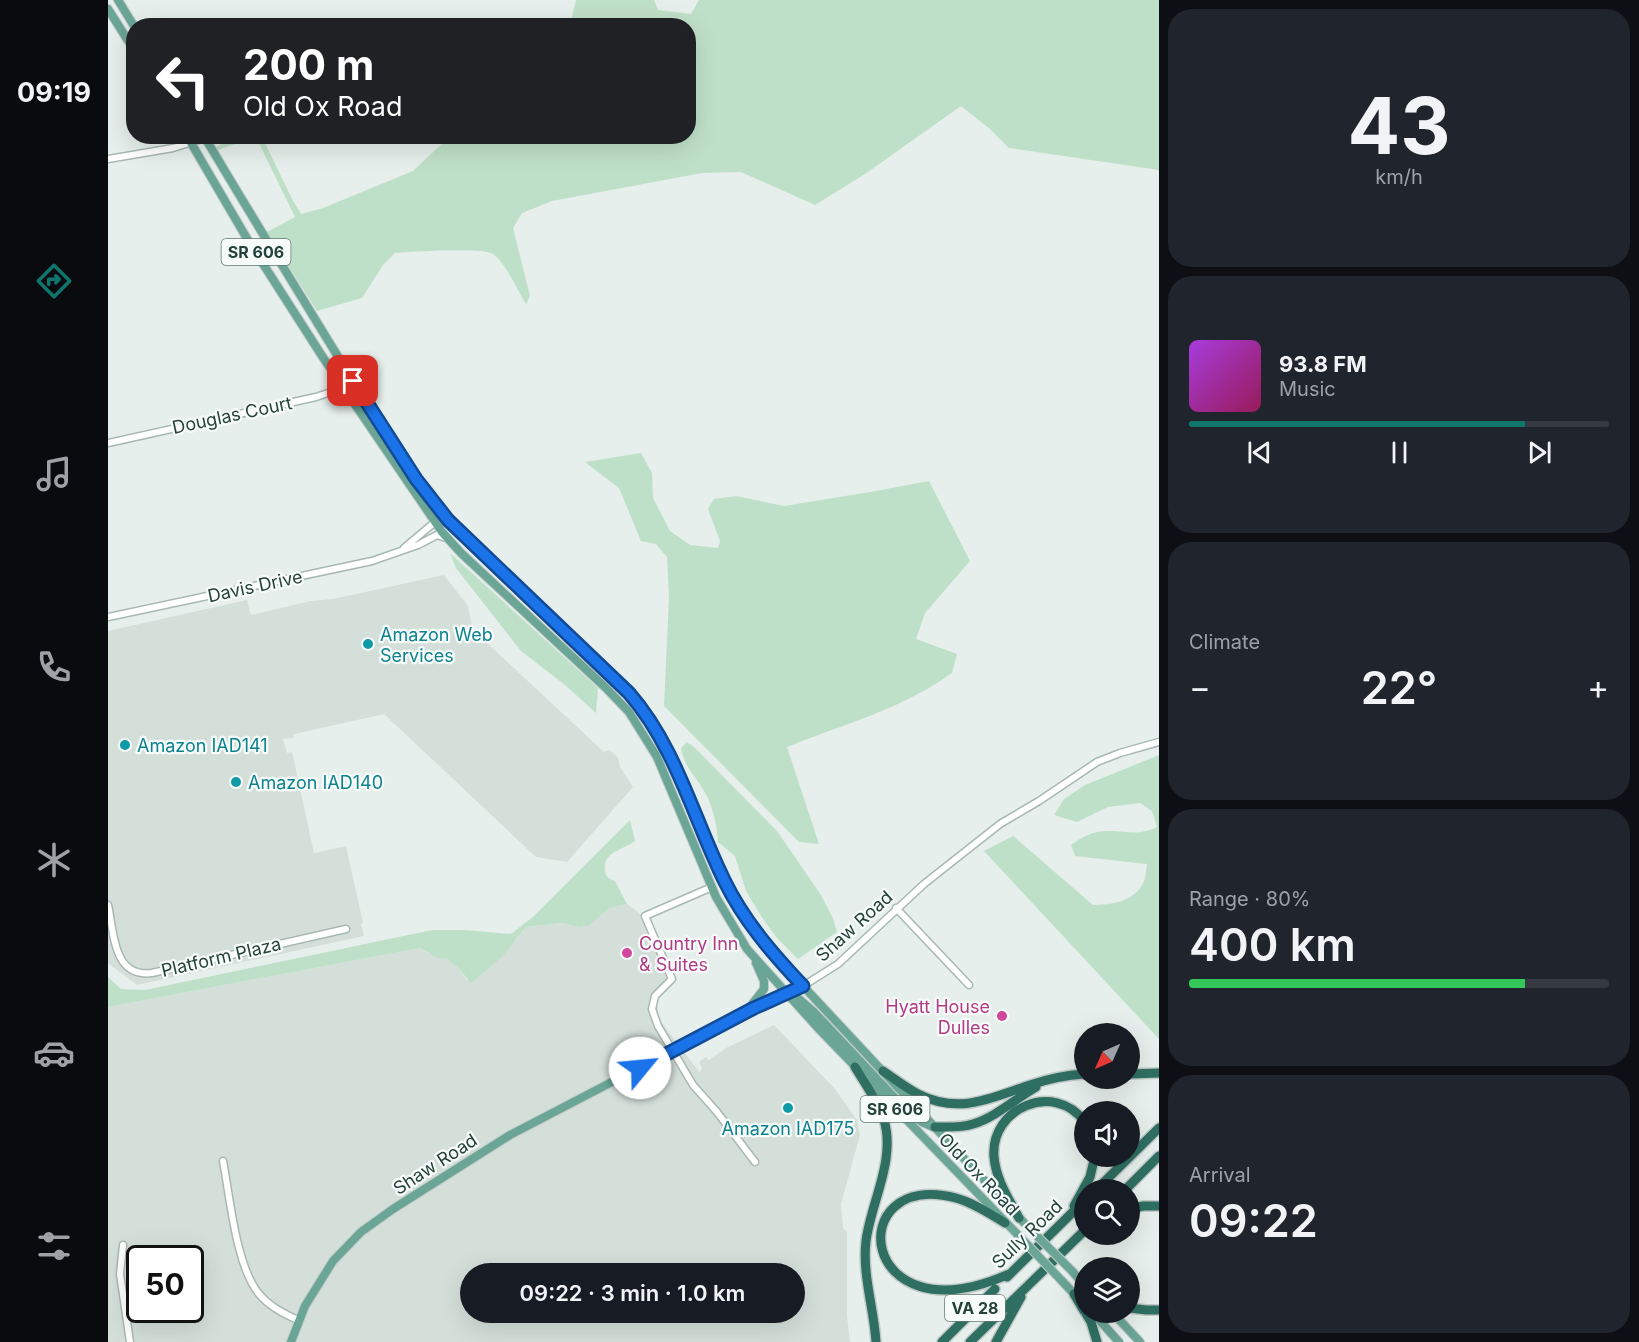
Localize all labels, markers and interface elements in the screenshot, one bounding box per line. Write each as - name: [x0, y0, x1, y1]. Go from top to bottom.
- text: 200 m: [243, 39, 374, 90]
- icon: left: [144, 42, 222, 120]
- text: 09:19: [17, 76, 91, 109]
- text: 43: [1347, 78, 1451, 173]
- text: Old Ox Road: [243, 90, 402, 123]
- text: km/h: [1375, 165, 1423, 189]
- road number: SR 606: [222, 239, 290, 265]
- icon: directions: [33, 260, 75, 302]
- text: 93.8 FM: [1279, 351, 1367, 377]
- pin: [327, 355, 378, 406]
- icon: arrive: [336, 364, 369, 397]
- text: Music: [1279, 377, 1336, 401]
- street label: Douglas Court: [170, 392, 294, 438]
- icon: previous: [1243, 436, 1276, 469]
- icon: pause: [1383, 436, 1416, 469]
- icon: next: [1523, 436, 1556, 469]
- icon: music: [33, 453, 75, 495]
- street label: Davis Drive: [206, 566, 304, 606]
- place label: Amazon Web Services: [380, 624, 493, 666]
- text: Climate: [1189, 630, 1260, 654]
- marker: Amazon Web Services: [361, 637, 375, 651]
- icon: phone: [33, 646, 75, 688]
- text: 22°: [1361, 660, 1437, 715]
- text: −: [1189, 667, 1211, 707]
- text: +: [1587, 667, 1609, 707]
- place label: Amazon IAD141: [137, 735, 268, 756]
- marker: Amazon IAD141: [118, 738, 132, 752]
- place label: Amazon IAD140: [248, 772, 383, 793]
- marker: Amazon IAD140: [229, 775, 243, 789]
- icon: climate: [33, 839, 75, 881]
- street label: Shaw Road: [811, 886, 897, 966]
- text: Range · 80%: [1189, 887, 1310, 911]
- text: 400 km: [1189, 917, 1356, 972]
- street label: Platform Plaza: [159, 933, 283, 981]
- place label: Country Inn & Suites: [639, 933, 738, 975]
- marker: Country Inn & Suites: [620, 946, 634, 960]
- place label: Hyatt House Dulles: [885, 996, 990, 1038]
- marker: Hyatt House Dulles: [995, 1009, 1009, 1023]
- north arrow: [1074, 1023, 1140, 1089]
- map controls: [1074, 1023, 1140, 1323]
- icon: car: [33, 1032, 75, 1074]
- position arrow: [608, 1036, 672, 1100]
- road number: SR 606: [860, 1096, 930, 1122]
- marker: Amazon IAD175: [781, 1101, 795, 1115]
- button: sound: [1074, 1101, 1140, 1167]
- place label: Amazon IAD175: [722, 1118, 854, 1139]
- street label: Old Ox Road: [935, 1128, 1023, 1220]
- street label: Shaw Road: [389, 1129, 481, 1199]
- text: Arrival: [1189, 1163, 1251, 1187]
- button: search: [1074, 1179, 1140, 1245]
- text: 09:22: [1189, 1193, 1318, 1248]
- street label: Sully Road: [987, 1195, 1067, 1273]
- icon: filters: [33, 1225, 75, 1267]
- speed limit sign: 50: [126, 1245, 204, 1323]
- button: layers: [1074, 1257, 1140, 1323]
- text: 09:22 · 3 min · 1.0 km: [520, 1280, 745, 1306]
- road number: VA 28: [945, 1295, 1005, 1321]

